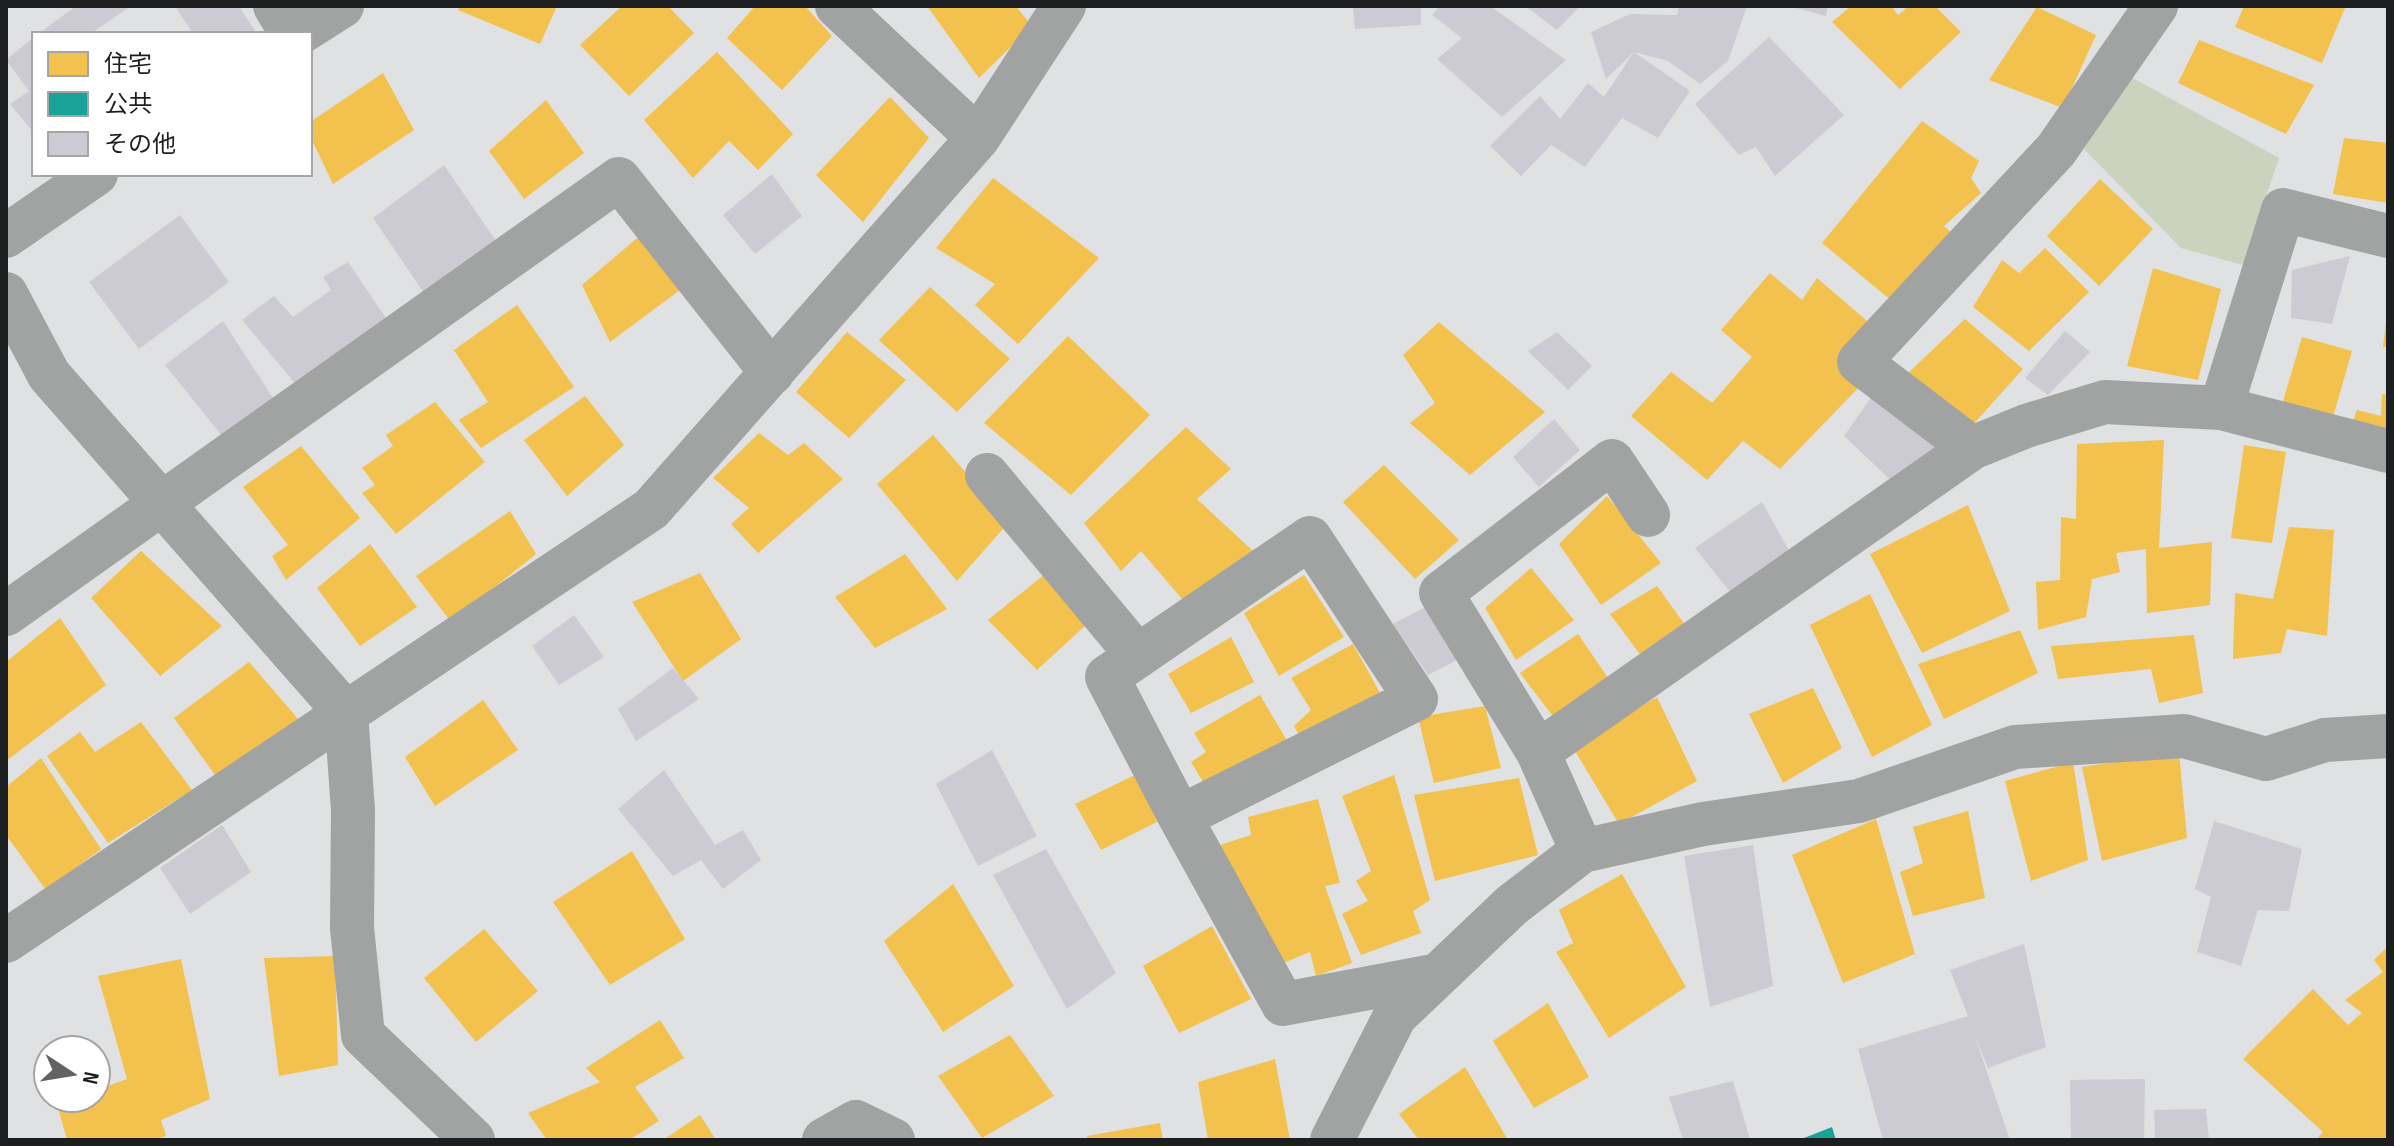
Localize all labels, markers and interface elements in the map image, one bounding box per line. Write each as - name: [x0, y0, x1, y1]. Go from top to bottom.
- legend: [32, 32, 312, 176]
- text: 住宅: [104, 50, 152, 79]
- text: 公共: [104, 90, 152, 119]
- text: その他: [104, 130, 176, 159]
- north arrow: [32, 1034, 112, 1114]
- text: N: [76, 1069, 105, 1086]

